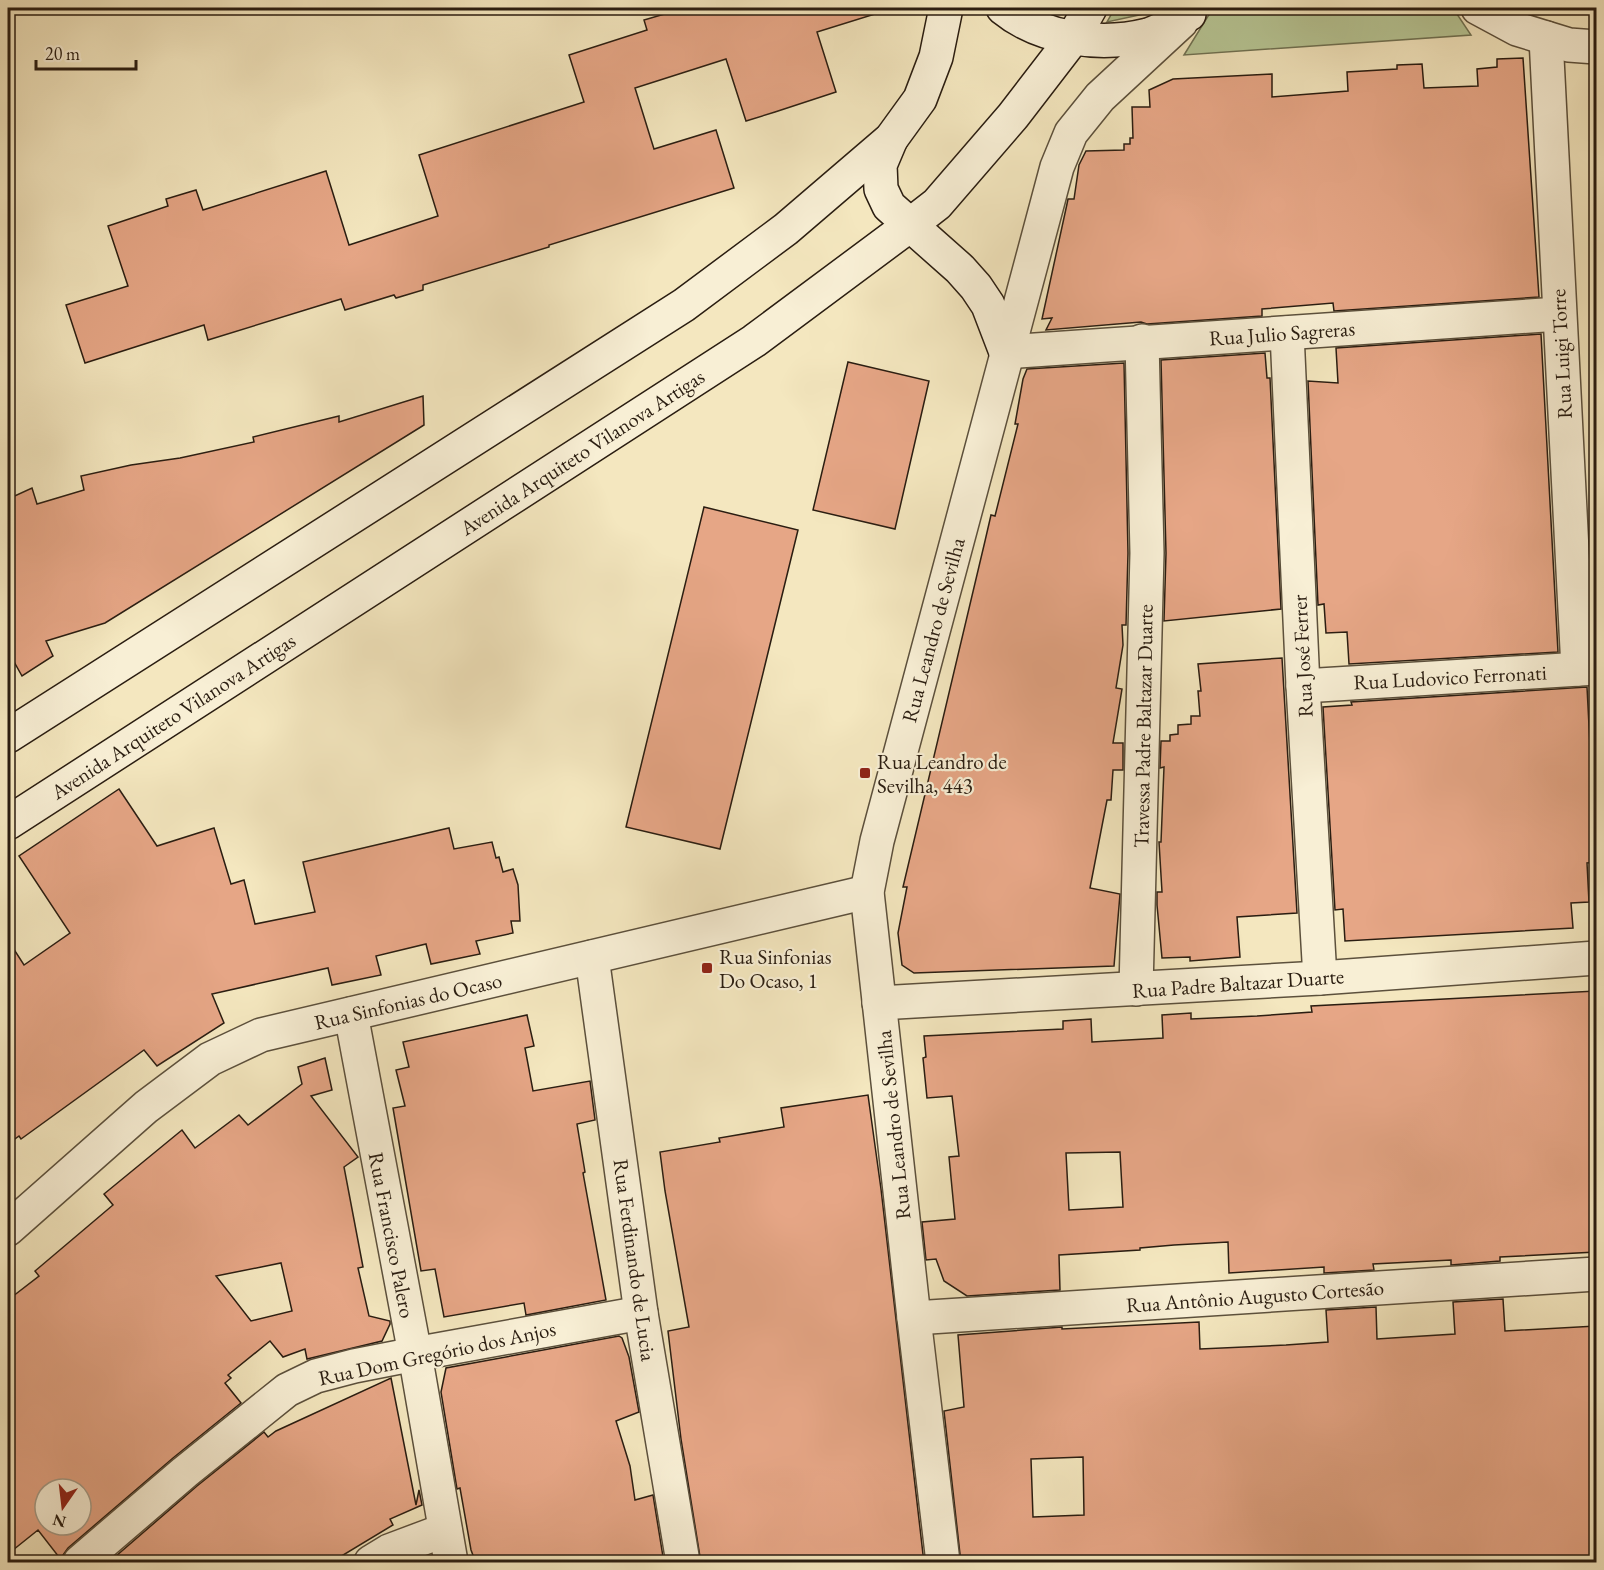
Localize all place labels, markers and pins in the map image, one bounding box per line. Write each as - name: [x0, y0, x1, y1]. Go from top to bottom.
- place label: Rua Leandro de Sevilha, 443: [877, 748, 1007, 799]
- marker: Rua Leandro de Sevilha, 443: [858, 766, 872, 780]
- place label: Rua Sinfonias Do Ocaso, 1: [719, 943, 832, 994]
- marker: Rua Sinfonias Do Ocaso, 1: [700, 961, 714, 975]

